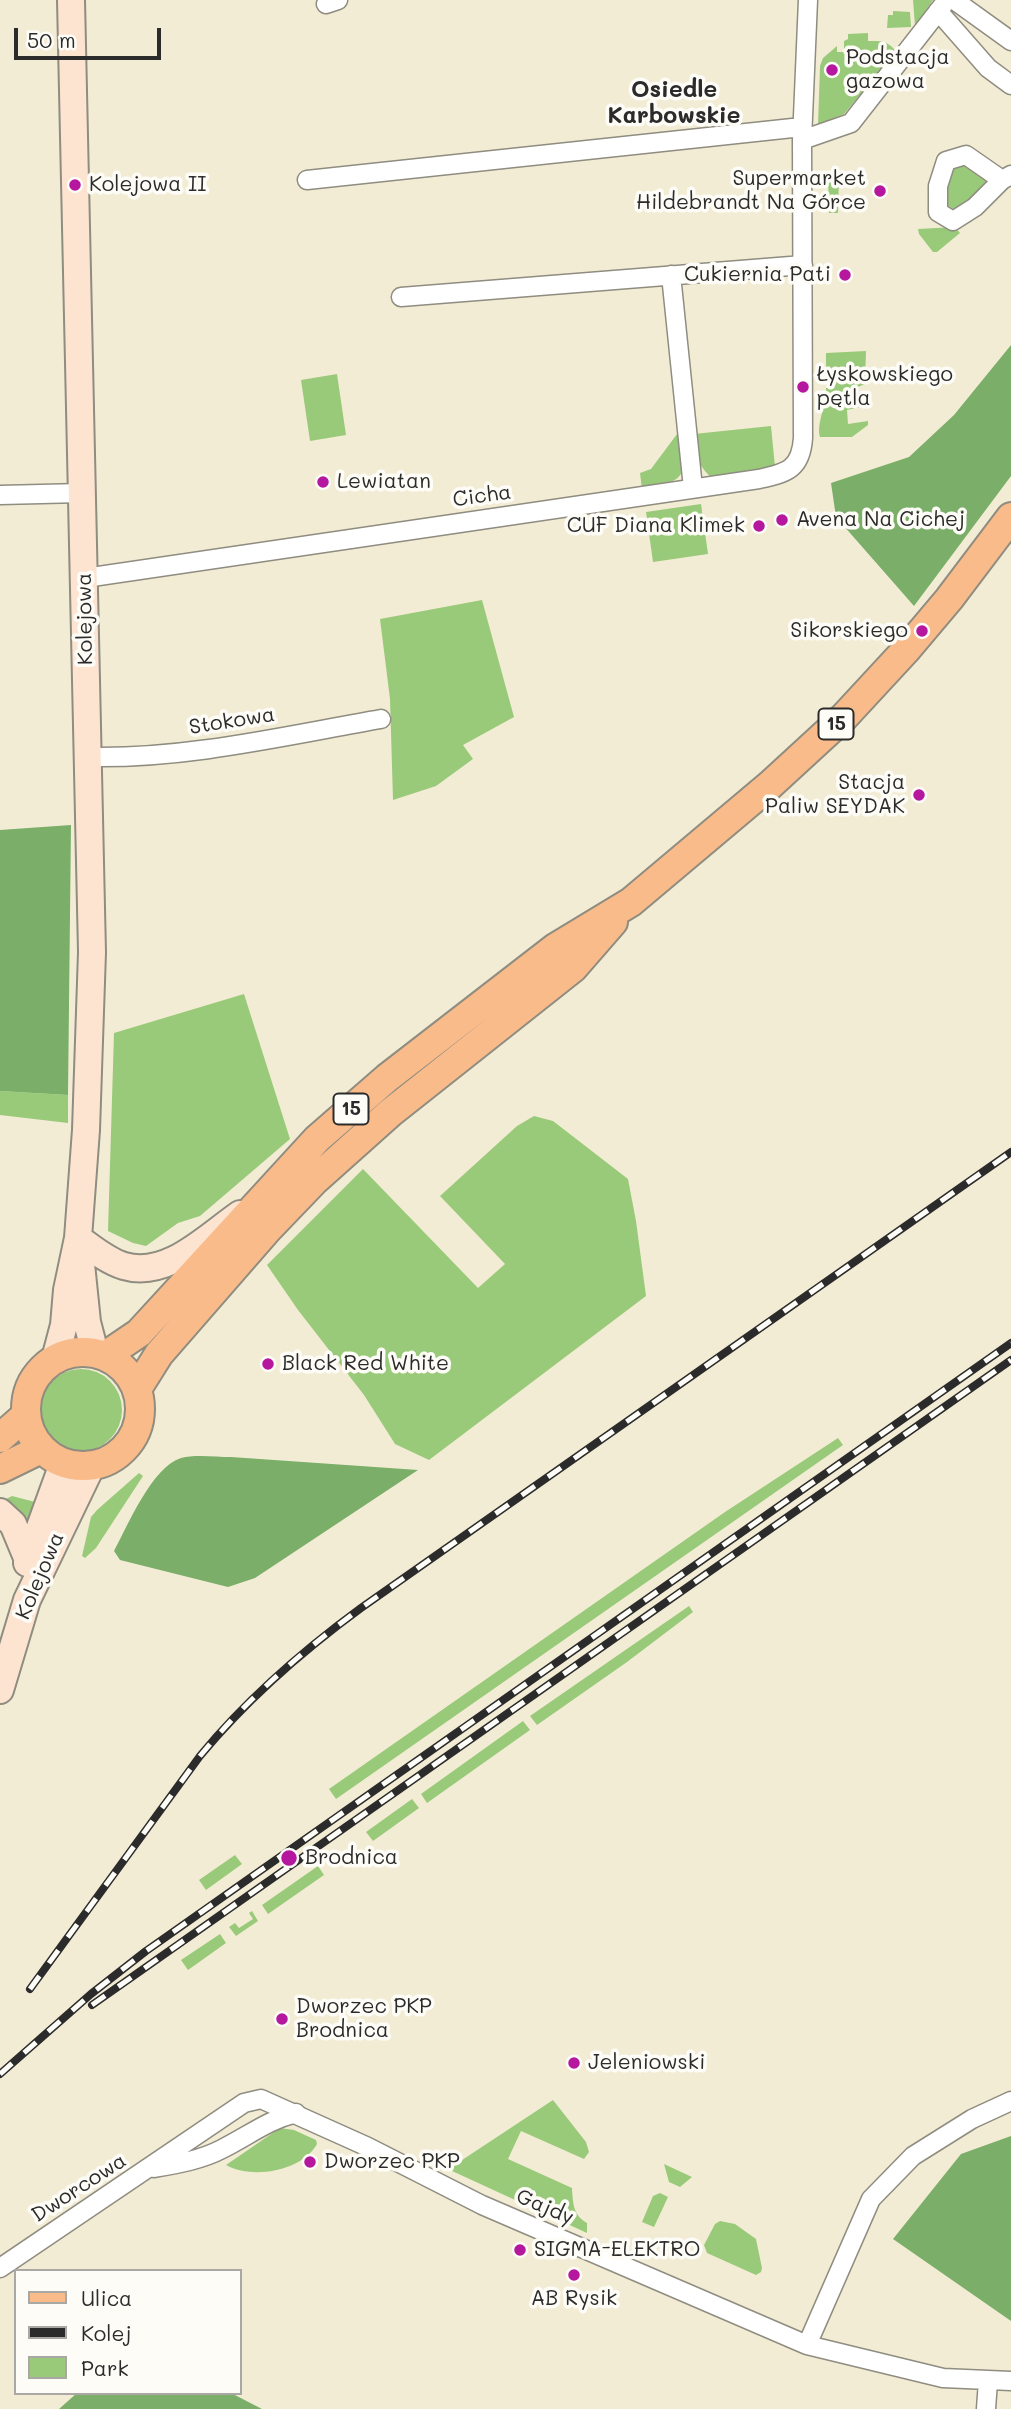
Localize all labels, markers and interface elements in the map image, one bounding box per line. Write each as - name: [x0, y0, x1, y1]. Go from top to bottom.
- scale bar: [18, 14, 164, 58]
- text: 50 m: [27, 26, 76, 53]
- place label: Podstacja gazowa: [846, 45, 950, 95]
- marker: Podstacja gazowa: [824, 62, 840, 78]
- district label: Osiedle Karbowskie: [607, 76, 741, 130]
- place label: Supermarket Hildebrandt Na Górce: [636, 166, 866, 216]
- place label: Kolejowa II: [89, 172, 206, 198]
- marker: Kolejowa II: [67, 177, 83, 193]
- marker: Supermarket Hildebrandt Na Górce: [872, 183, 888, 199]
- place label: Cukiernia Pati: [684, 262, 831, 288]
- marker: Cukiernia Pati: [837, 267, 853, 283]
- place label: Łyskowskiego pętla: [817, 362, 953, 412]
- marker: Łyskowskiego pętla: [795, 379, 811, 395]
- place label: Lewiatan: [337, 469, 431, 495]
- marker: Lewiatan: [315, 474, 331, 490]
- street label: Cicha: [451, 479, 513, 513]
- place label: Avena Na Cichej: [796, 507, 965, 533]
- marker: Avena Na Cichej: [774, 512, 790, 528]
- place label: CUF Diana Klimek: [567, 513, 745, 539]
- marker: CUF Diana Klimek: [751, 518, 767, 534]
- street label: Kolejowa: [72, 573, 98, 665]
- place label: Sikorskiego: [790, 618, 908, 644]
- marker: Sikorskiego: [914, 623, 930, 639]
- street label: Stokowa: [187, 702, 277, 740]
- road number: 15: [818, 708, 854, 740]
- place label: Stacja Paliw SEYDAK: [765, 770, 905, 820]
- marker: Stacja Paliw SEYDAK: [911, 787, 927, 803]
- road number: 15: [334, 1093, 368, 1124]
- place label: Black Red White: [282, 1351, 449, 1377]
- marker: Black Red White: [260, 1356, 276, 1372]
- street label: Kolejowa: [10, 1529, 70, 1623]
- place label: Brodnica: [305, 1845, 398, 1871]
- marker: Brodnica: [279, 1848, 299, 1868]
- place label: Dworzec PKP Brodnica: [296, 1994, 432, 2044]
- marker: Dworzec PKP Brodnica: [274, 2011, 290, 2027]
- place label: Jeleniowski: [588, 2050, 705, 2076]
- marker: Jeleniowski: [566, 2055, 582, 2071]
- street label: Dworcowa: [27, 2148, 131, 2228]
- place label: Dworzec PKP: [324, 2149, 460, 2175]
- marker: Dworzec PKP: [302, 2154, 318, 2170]
- street label: Gajdy: [512, 2184, 578, 2230]
- place label: SIGMA-ELEKTRO: [534, 2237, 700, 2263]
- marker: SIGMA-ELEKTRO: [512, 2242, 528, 2258]
- marker: AB Rysik: [566, 2267, 582, 2283]
- legend: [14, 2269, 242, 2395]
- text: Ulica: [81, 2284, 132, 2311]
- place label: AB Rysik: [531, 2286, 617, 2312]
- text: Kolej: [81, 2319, 132, 2346]
- text: Park: [81, 2354, 129, 2381]

